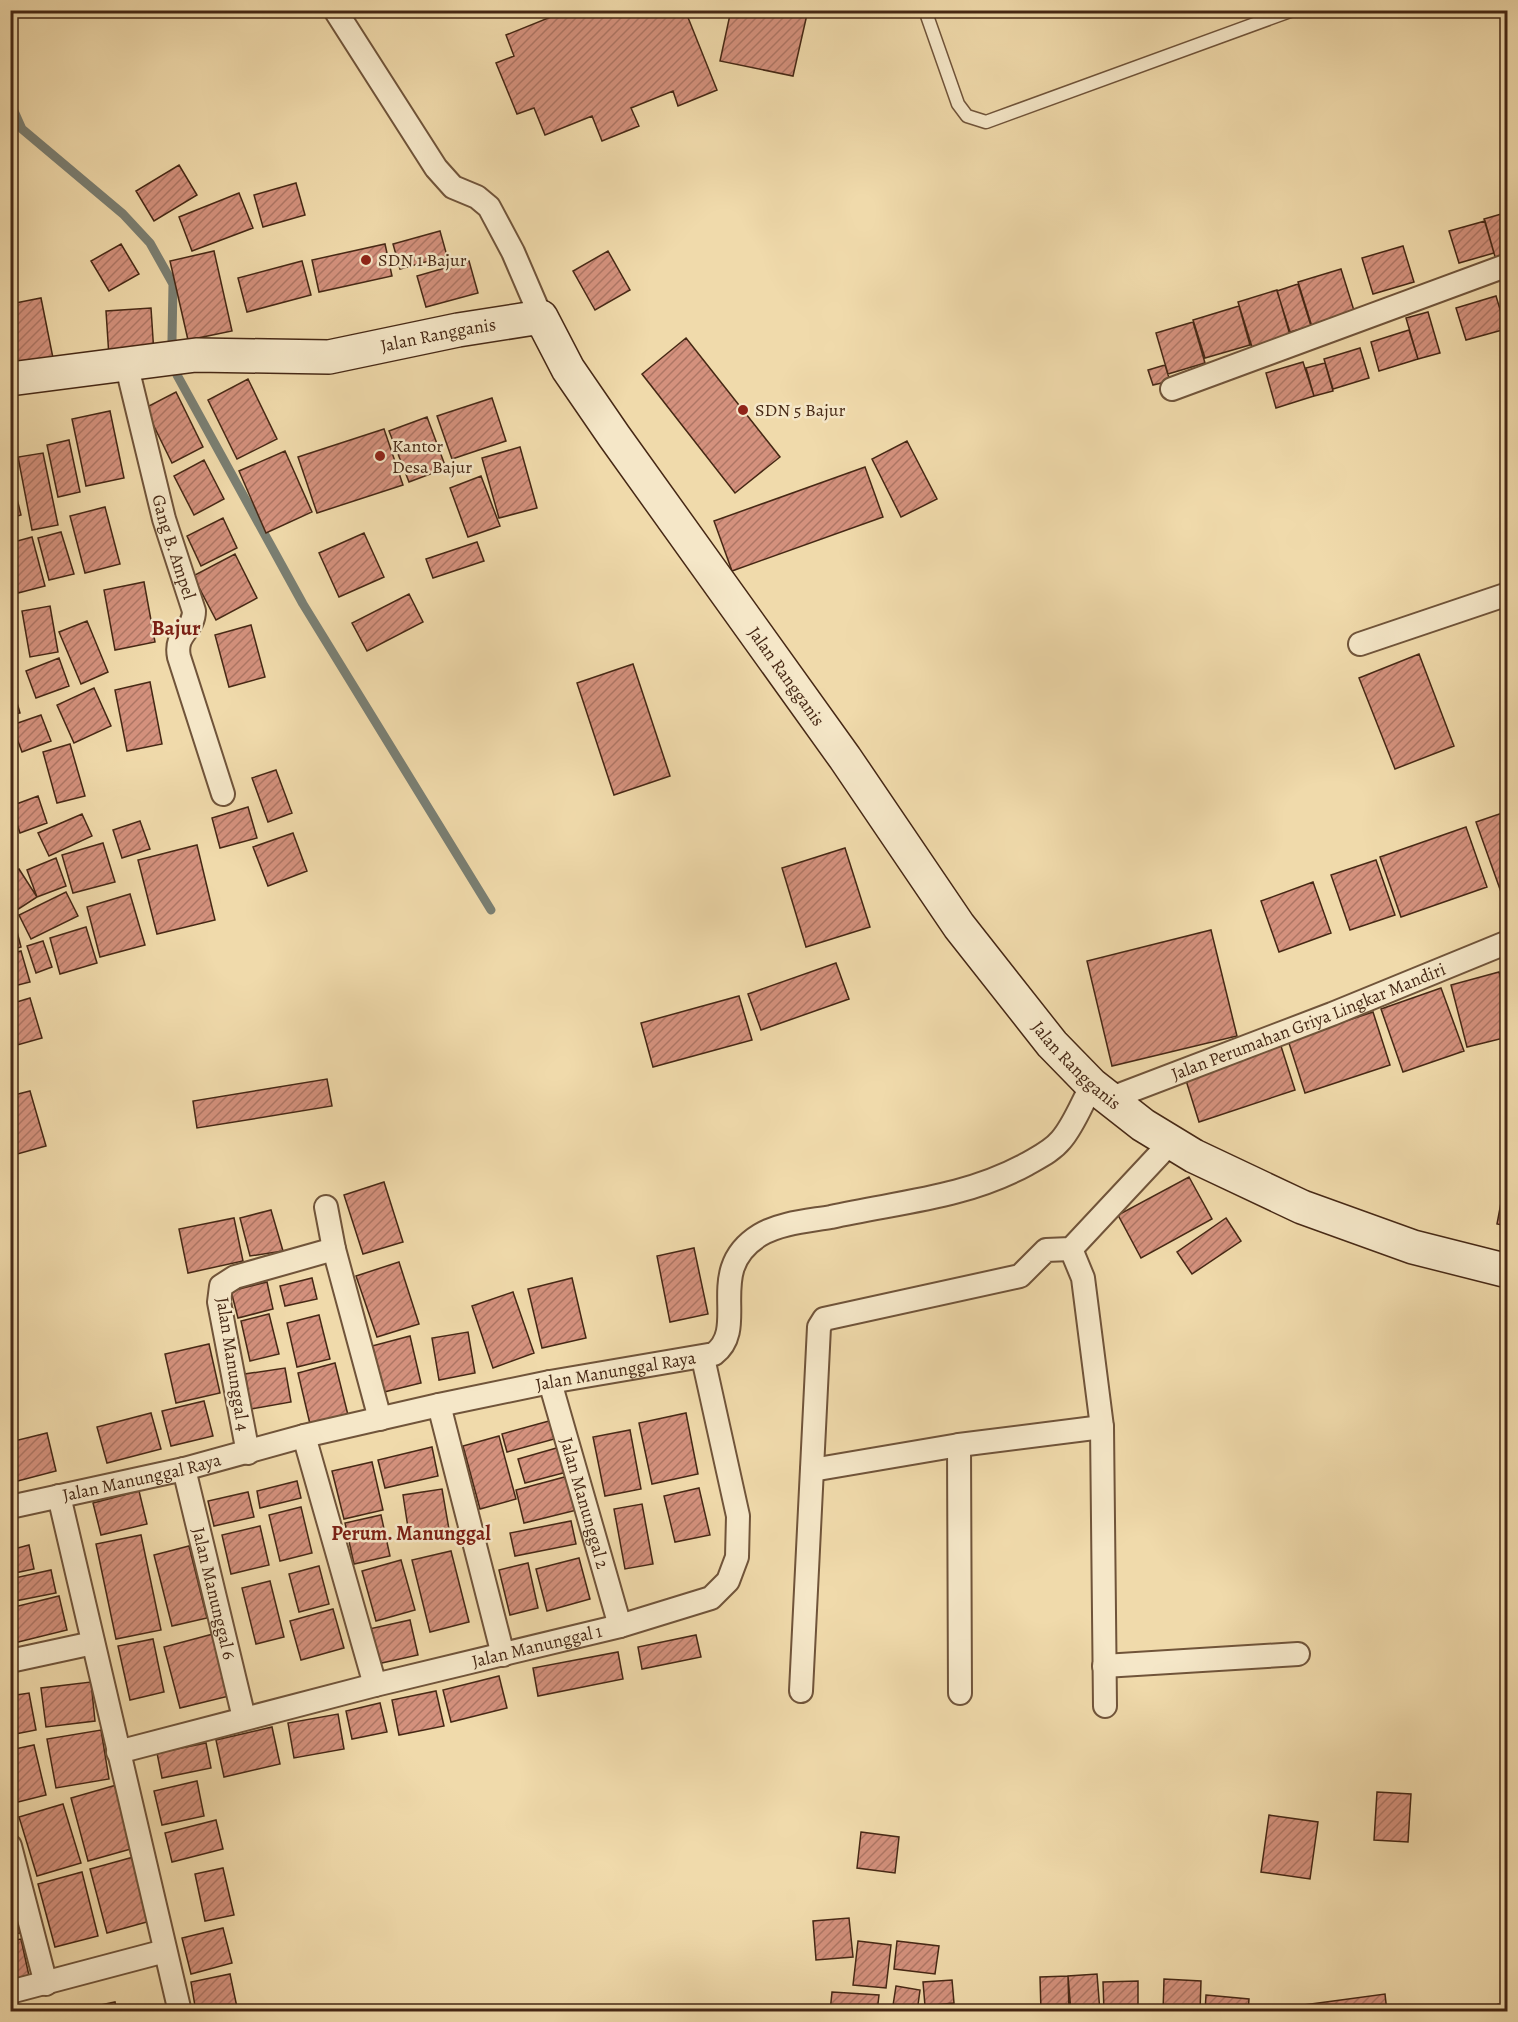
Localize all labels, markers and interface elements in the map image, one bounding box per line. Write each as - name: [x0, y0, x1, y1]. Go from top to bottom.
- place label: SDN 1 Bajur: [378, 248, 467, 272]
- marker: SDN 1 Bajur: [359, 253, 373, 267]
- street label: Jalan Rangganis: [378, 312, 498, 358]
- place label: SDN 5 Bajur: [755, 398, 845, 422]
- marker: SDN 5 Bajur: [736, 403, 750, 417]
- place label: Kantor Desa Bajur: [392, 434, 472, 479]
- marker: Kantor Desa Bajur: [373, 449, 387, 463]
- street label: Gang B. Ampel: [146, 492, 202, 603]
- district label: Bajur: [151, 614, 201, 642]
- street label: Jalan Rangganis: [742, 622, 830, 731]
- street label: Jalan Perumahan Griya Lingkar Mandiri: [1168, 957, 1449, 1086]
- street label: Jalan Rangganis: [1026, 1016, 1126, 1115]
- street label: Jalan Manunggal 4: [211, 1295, 255, 1433]
- street label: Jalan Manunggal Raya: [533, 1345, 698, 1397]
- street label: Jalan Manunggal 2: [554, 1435, 615, 1572]
- street label: Jalan Manunggal Raya: [60, 1447, 224, 1507]
- district label: Perum. Manunggal: [331, 1520, 491, 1547]
- street label: Jalan Manunggal 6: [186, 1525, 242, 1662]
- street label: Jalan Manunggal 1: [469, 1619, 604, 1673]

